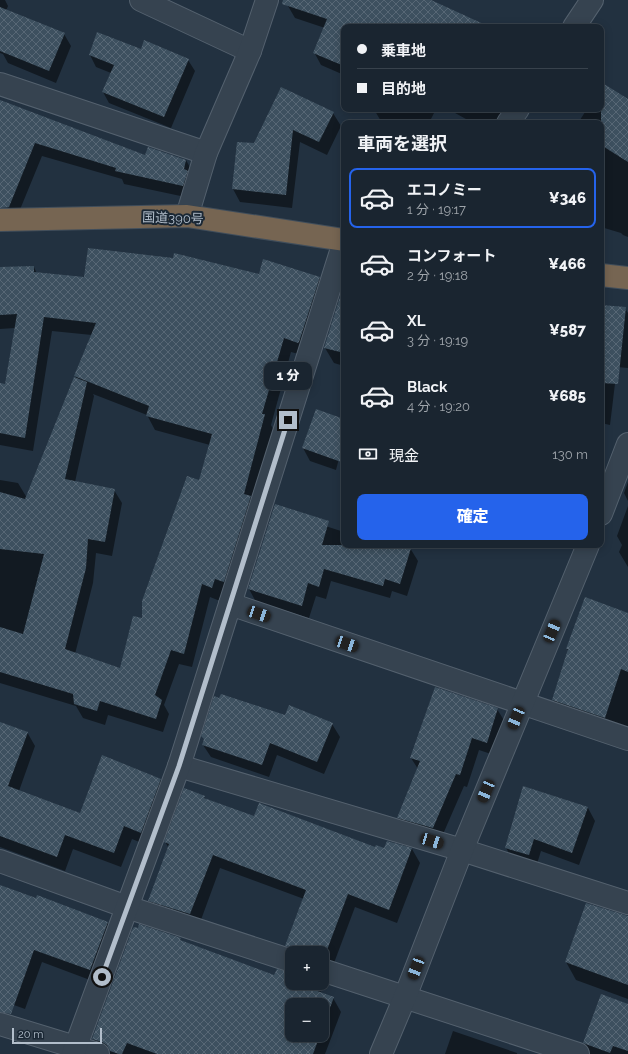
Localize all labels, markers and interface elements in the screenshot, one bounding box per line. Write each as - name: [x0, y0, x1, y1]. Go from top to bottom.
- text: 乗車地: [381, 42, 426, 60]
- text: 目的地: [381, 80, 426, 98]
- text: 車両を選択: [357, 133, 447, 154]
- icon: car: [359, 180, 395, 216]
- text: エコノミー: [407, 181, 482, 199]
- text: ¥346: [549, 189, 586, 207]
- text: 1 分 · 19:17: [407, 202, 466, 217]
- street label: 国道390号: [142, 209, 204, 227]
- icon: car: [359, 246, 395, 282]
- text: コンフォート: [407, 247, 497, 265]
- text: ¥466: [548, 255, 586, 273]
- text: 2 分 · 19:18: [407, 268, 468, 283]
- icon: car: [359, 312, 395, 348]
- text: XL: [407, 312, 425, 330]
- text: ¥587: [549, 321, 586, 339]
- text: 3 分 · 19:19: [407, 333, 468, 348]
- callout: 1 分: [264, 362, 312, 390]
- text: 1 分: [277, 368, 299, 383]
- icon: car: [359, 378, 395, 414]
- text: Black: [407, 378, 447, 396]
- text: ¥685: [549, 387, 586, 405]
- text: 4 分 · 19:20: [407, 399, 470, 414]
- route end: [279, 411, 297, 429]
- icon: cash: [357, 443, 379, 465]
- text: 現金: [389, 447, 419, 465]
- text: 130 m: [552, 447, 588, 462]
- button: 確定: [357, 494, 588, 540]
- car: [246, 604, 272, 624]
- car: [542, 618, 562, 644]
- car: [334, 634, 360, 654]
- car: [506, 705, 526, 731]
- car: [476, 778, 496, 804]
- car: [419, 832, 445, 850]
- map controls: [285, 946, 329, 1042]
- button: +: [285, 946, 329, 990]
- car: [406, 955, 426, 981]
- route start: [93, 968, 111, 986]
- button: −: [285, 998, 329, 1042]
- scale bar: [12, 1026, 102, 1045]
- text: 20 m: [18, 1028, 43, 1041]

